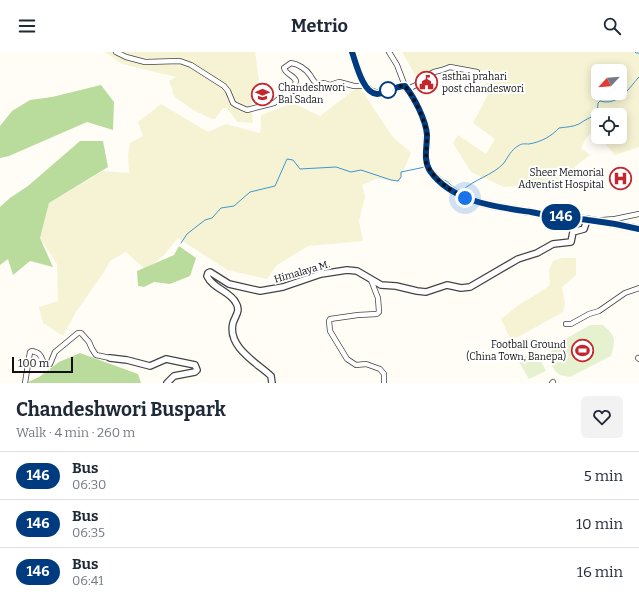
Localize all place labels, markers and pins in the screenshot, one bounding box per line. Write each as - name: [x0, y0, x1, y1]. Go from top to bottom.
- public building icon: asthai prahari post chandeswori: [413, 70, 439, 96]
- place label: asthai prahari post chandeswori: [442, 71, 524, 95]
- school or university icon: Chandeshwori Bal Sadan: [249, 81, 275, 107]
- unlabelled marker: [379, 81, 397, 99]
- place label: Chandeshwori Bal Sadan: [278, 82, 345, 106]
- hospital icon: Sheer Memorial Adventist Hospital: [607, 166, 633, 192]
- place label: Sheer Memorial Adventist Hospital: [518, 167, 604, 191]
- sports icon: Football Ground (China Town, Banepa): [569, 338, 595, 364]
- place label: Football Ground (China Town, Banepa): [466, 339, 566, 363]

